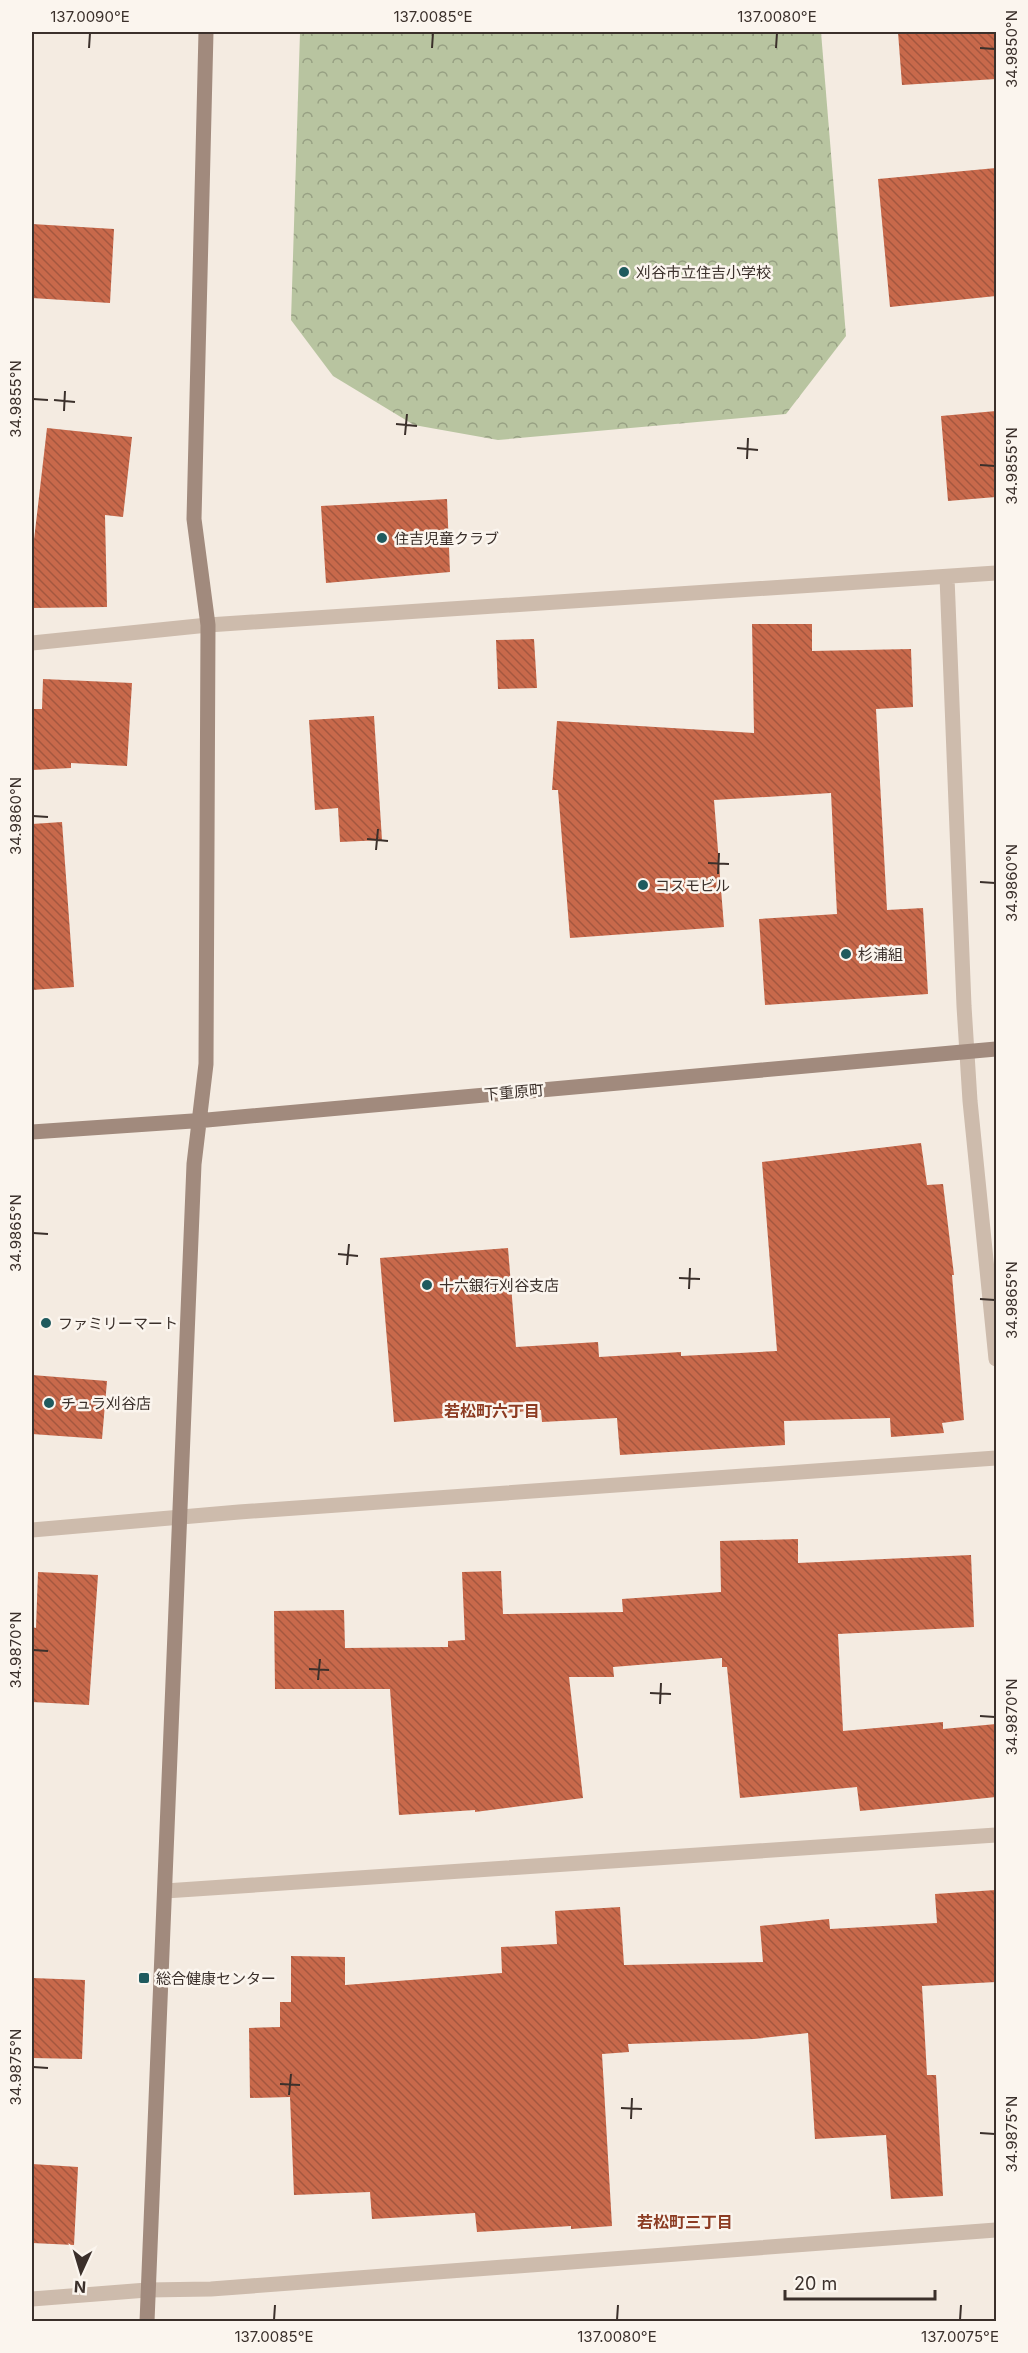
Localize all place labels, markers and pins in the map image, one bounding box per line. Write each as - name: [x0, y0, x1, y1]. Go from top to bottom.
- place label: 刈谷市立住吉小学校: [636, 263, 771, 282]
- marker: 刈谷市立住吉小学校: [617, 265, 631, 279]
- place label: 住吉児童クラブ: [394, 529, 499, 548]
- marker: 住吉児童クラブ: [375, 531, 389, 545]
- place label: コスモビル: [655, 876, 730, 895]
- marker: コスモビル: [636, 878, 650, 892]
- place label: 杉浦組: [858, 945, 903, 964]
- marker: 杉浦組: [839, 947, 853, 961]
- place label: 十六銀行刈谷支店: [439, 1276, 559, 1295]
- marker: 十六銀行刈谷支店: [420, 1278, 434, 1292]
- place label: ファミリーマート: [58, 1314, 178, 1333]
- marker: ファミリーマート: [39, 1316, 53, 1330]
- place label: チュラ刈谷店: [61, 1394, 151, 1413]
- marker: チュラ刈谷店: [42, 1396, 56, 1410]
- place label: 総合健康センター: [156, 1969, 276, 1988]
- marker: 総合健康センター: [137, 1971, 151, 1985]

